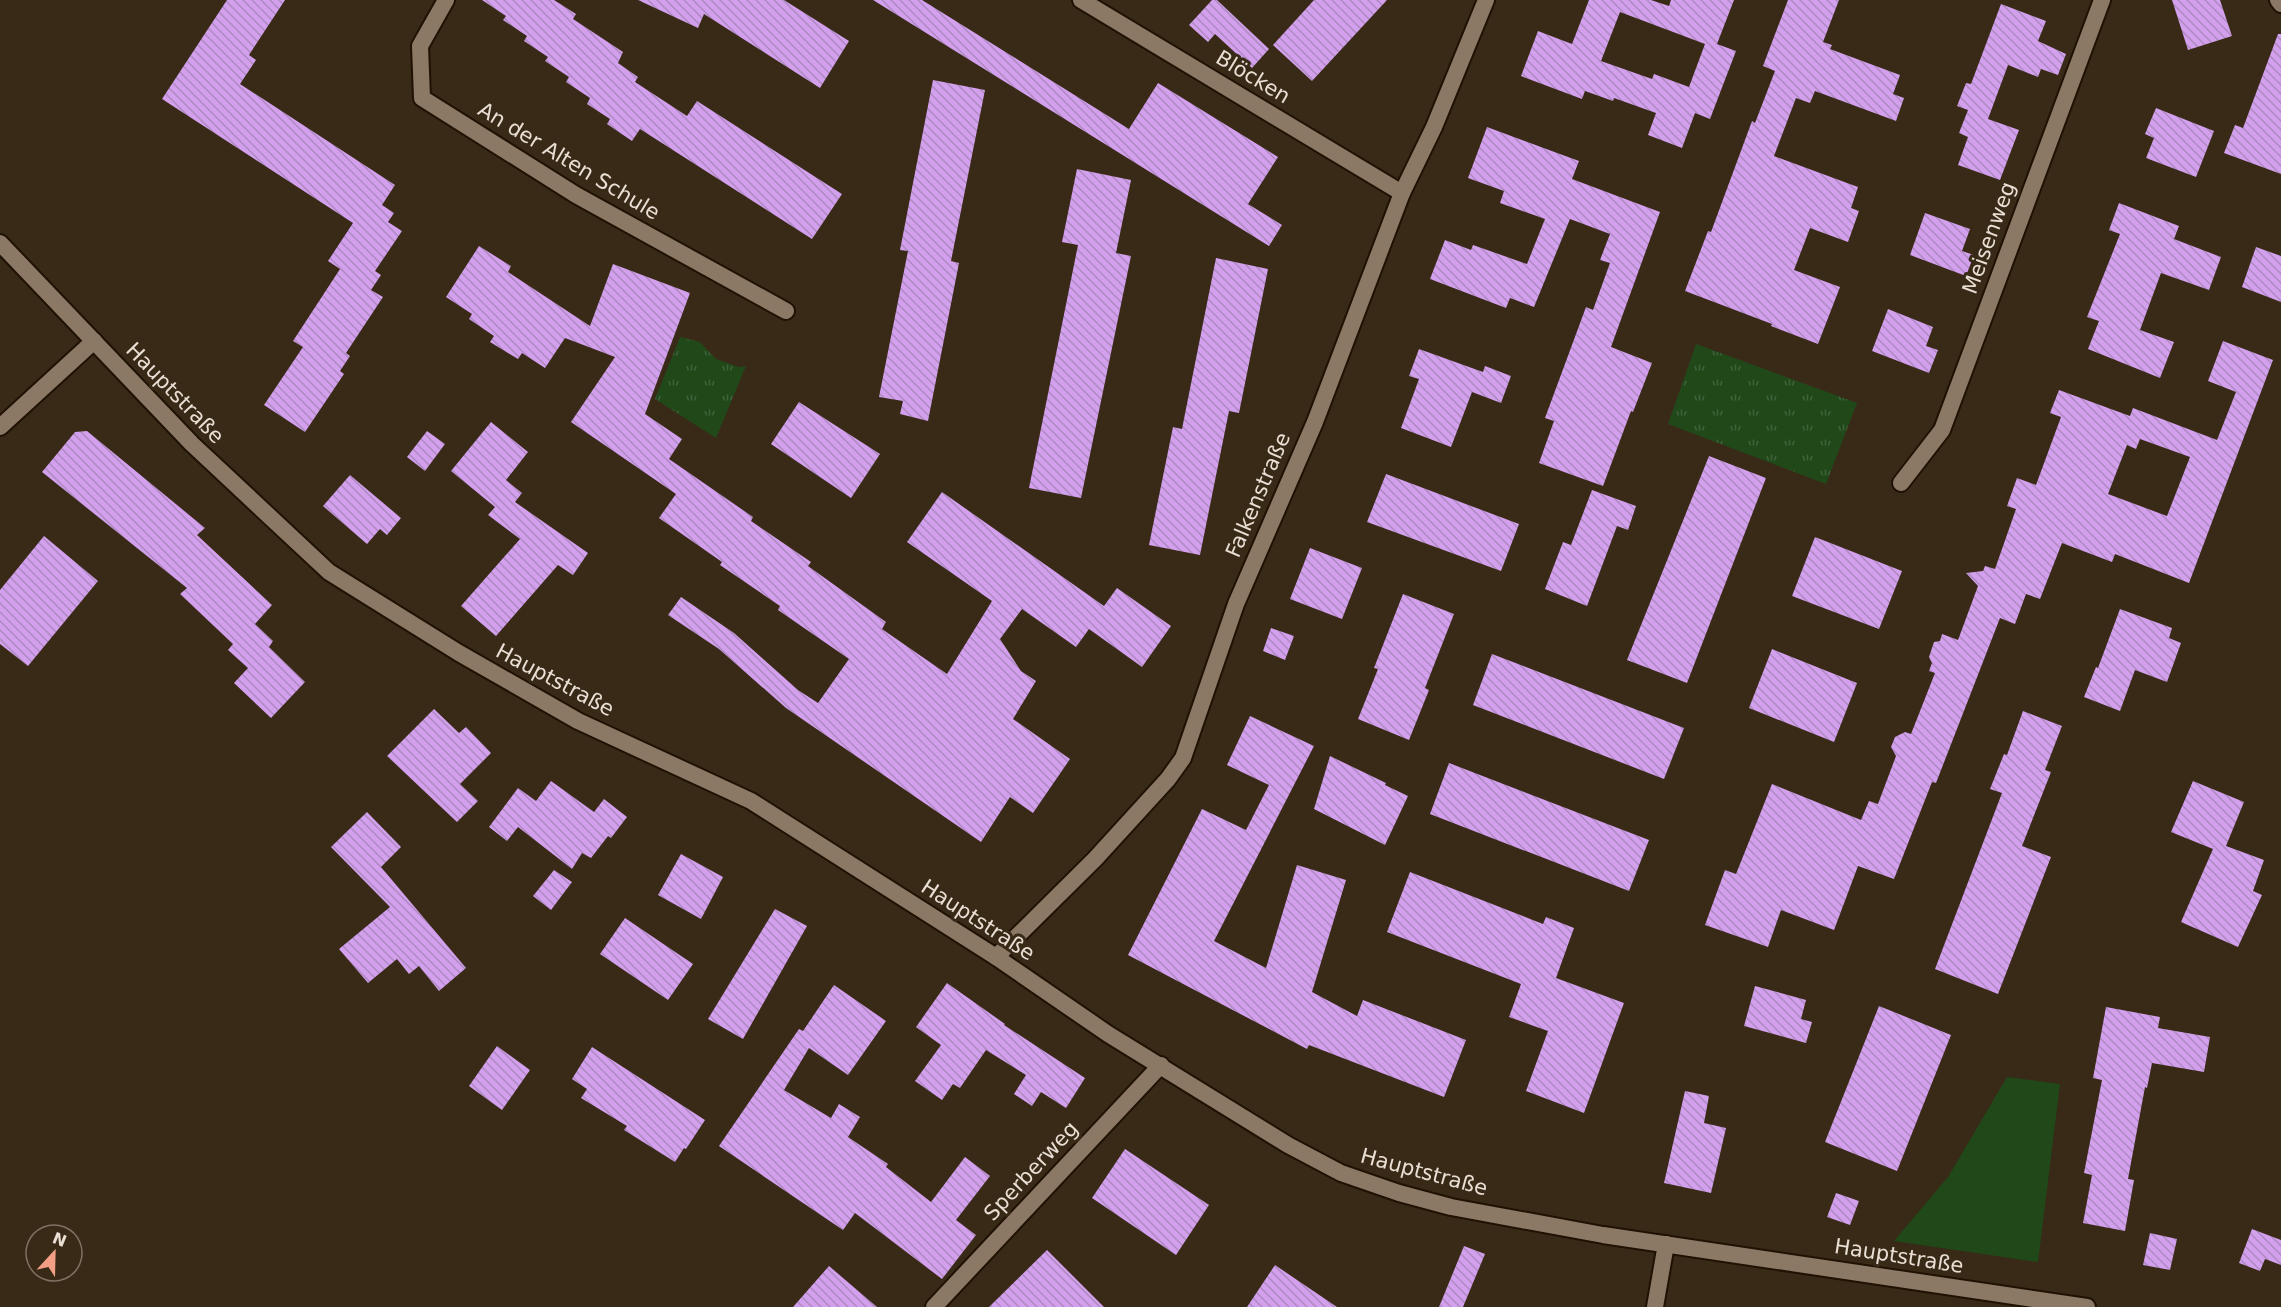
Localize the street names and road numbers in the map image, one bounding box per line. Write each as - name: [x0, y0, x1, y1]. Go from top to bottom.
- street label: Blöcken: [1212, 46, 1294, 108]
- street label: An der Alten Schule: [474, 97, 664, 225]
- street label: Meisenweg: [1958, 179, 2020, 297]
- street label: Hauptstraße: [121, 338, 229, 448]
- street label: Falkenstraße: [1221, 429, 1295, 561]
- street label: Hauptstraße: [492, 639, 618, 721]
- street label: Hauptstraße: [917, 874, 1039, 966]
- street label: Sperberweg: [979, 1117, 1083, 1225]
- street label: Hauptstraße: [1358, 1144, 1490, 1200]
- street label: Hauptstraße: [1833, 1234, 1965, 1278]

